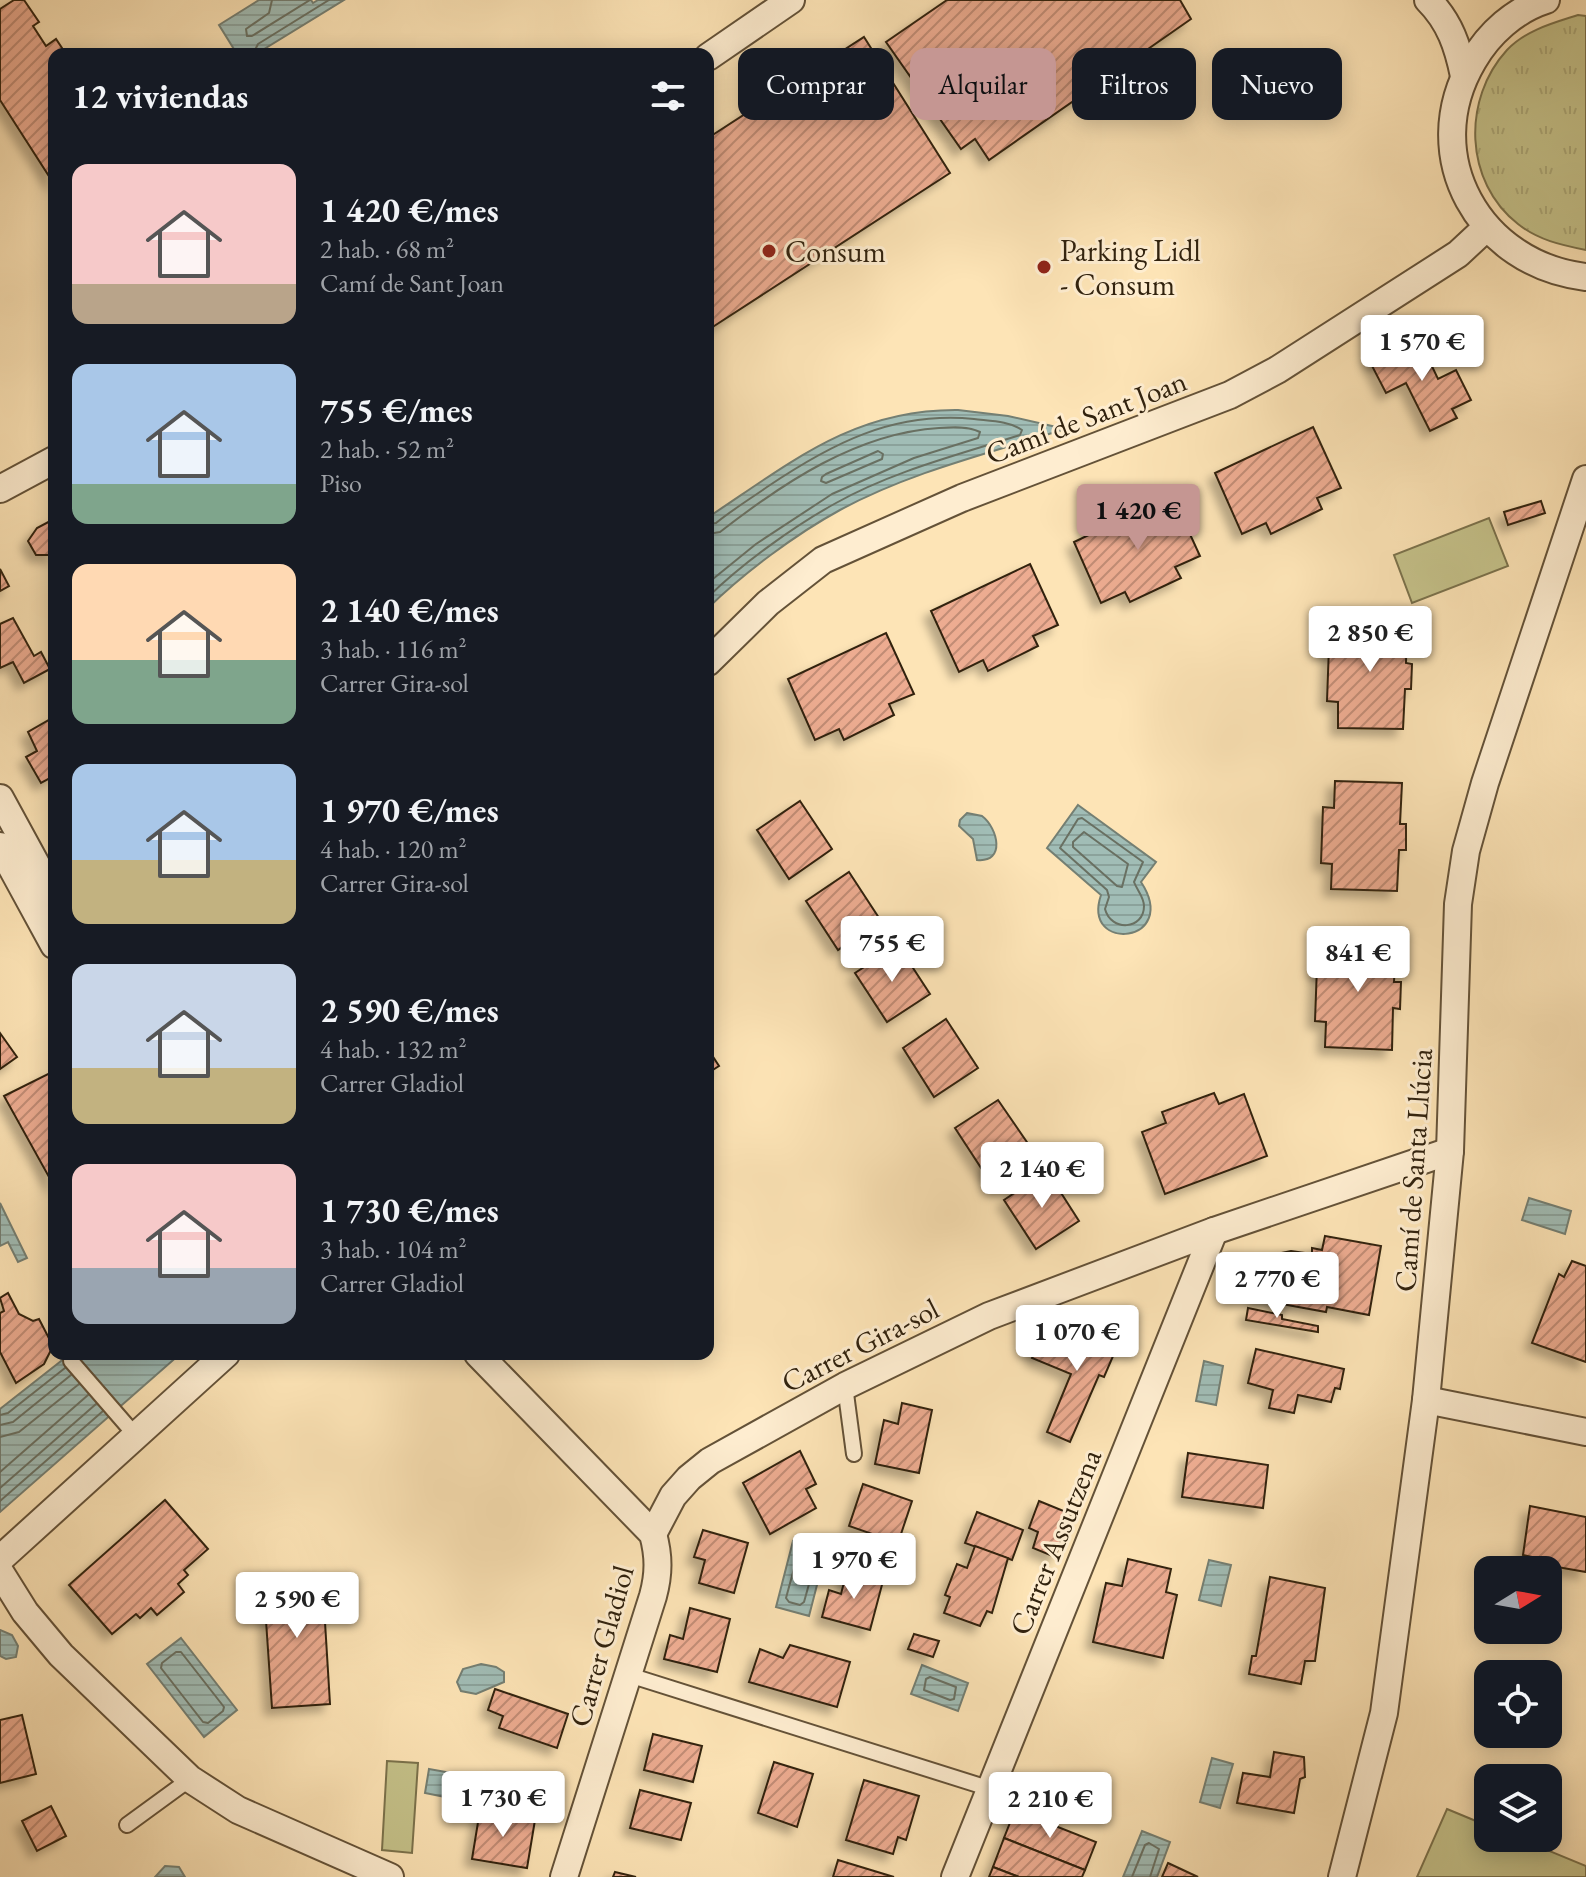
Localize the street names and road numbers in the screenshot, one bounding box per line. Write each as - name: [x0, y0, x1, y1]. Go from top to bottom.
- street label: Camí de Sant Joan: [980, 361, 1192, 473]
- street label: Camí de Santa Llúcia: [1385, 1047, 1441, 1293]
- street label: Carrer Gira-sol: [775, 1289, 945, 1401]
- street label: Carrer Assutzena: [1000, 1443, 1110, 1641]
- street label: Carrer Gladiol: [559, 1561, 643, 1731]

